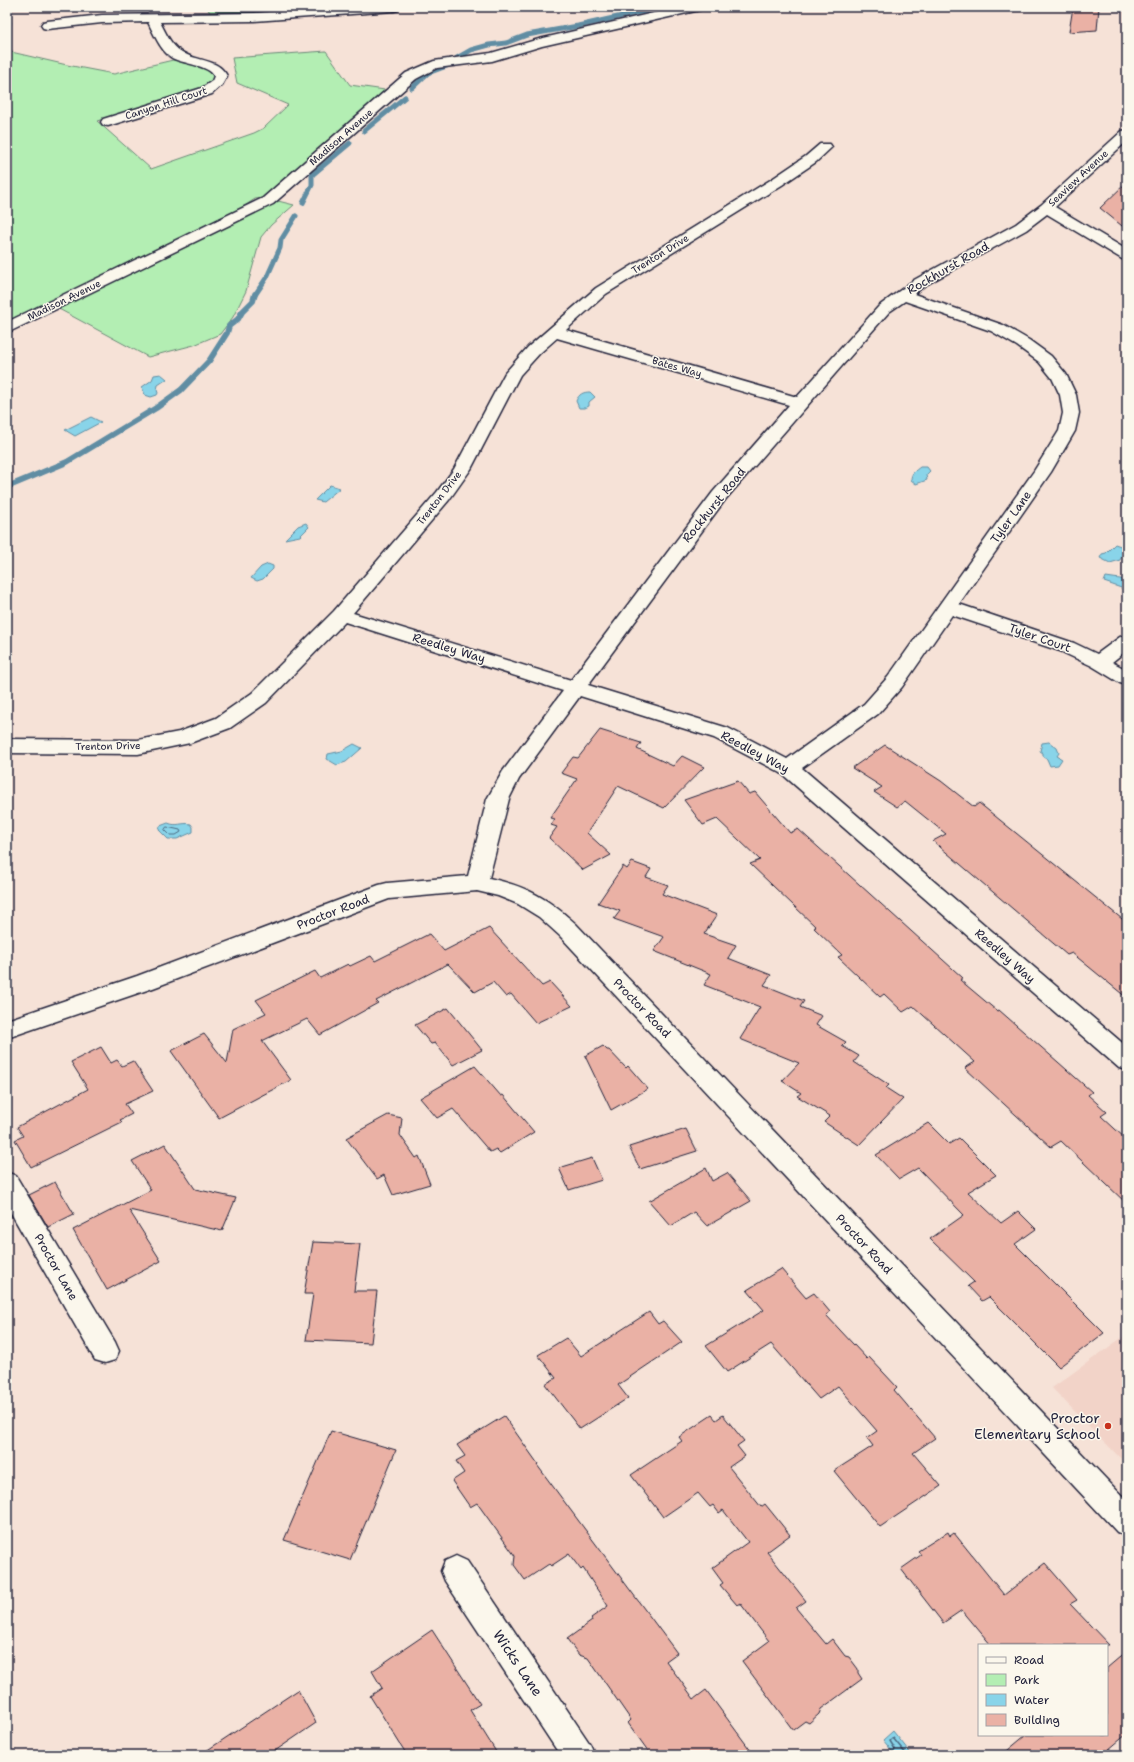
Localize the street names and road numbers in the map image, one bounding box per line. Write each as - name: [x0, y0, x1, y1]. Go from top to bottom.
- street label: Canyon Hill Court: [123, 84, 209, 122]
- street label: Madison Avenue: [306, 106, 376, 168]
- street label: Seaview Avenue: [1045, 147, 1111, 209]
- street label: Trenton Drive: [629, 231, 691, 277]
- street label: Rockhurst Road: [904, 238, 992, 298]
- street label: Madison Avenue: [25, 276, 103, 323]
- street label: Bates Way: [651, 354, 703, 380]
- street label: Rockhurst Road: [679, 464, 749, 546]
- street label: Trenton Drive: [414, 468, 464, 528]
- street label: Tyler Lane: [987, 487, 1035, 547]
- street label: Tyler Court: [1007, 620, 1073, 656]
- street label: Reedley Way: [411, 629, 487, 667]
- street label: Reedley Way: [718, 727, 792, 777]
- street label: Trenton Drive: [75, 739, 141, 753]
- street label: Proctor Road: [294, 891, 372, 933]
- street label: Reedley Way: [971, 925, 1039, 987]
- street label: Proctor Road: [610, 975, 675, 1041]
- street label: Proctor Road: [832, 1211, 896, 1278]
- street label: Proctor Lane: [30, 1231, 82, 1303]
- street label: Wicks Lane: [489, 1626, 547, 1700]

